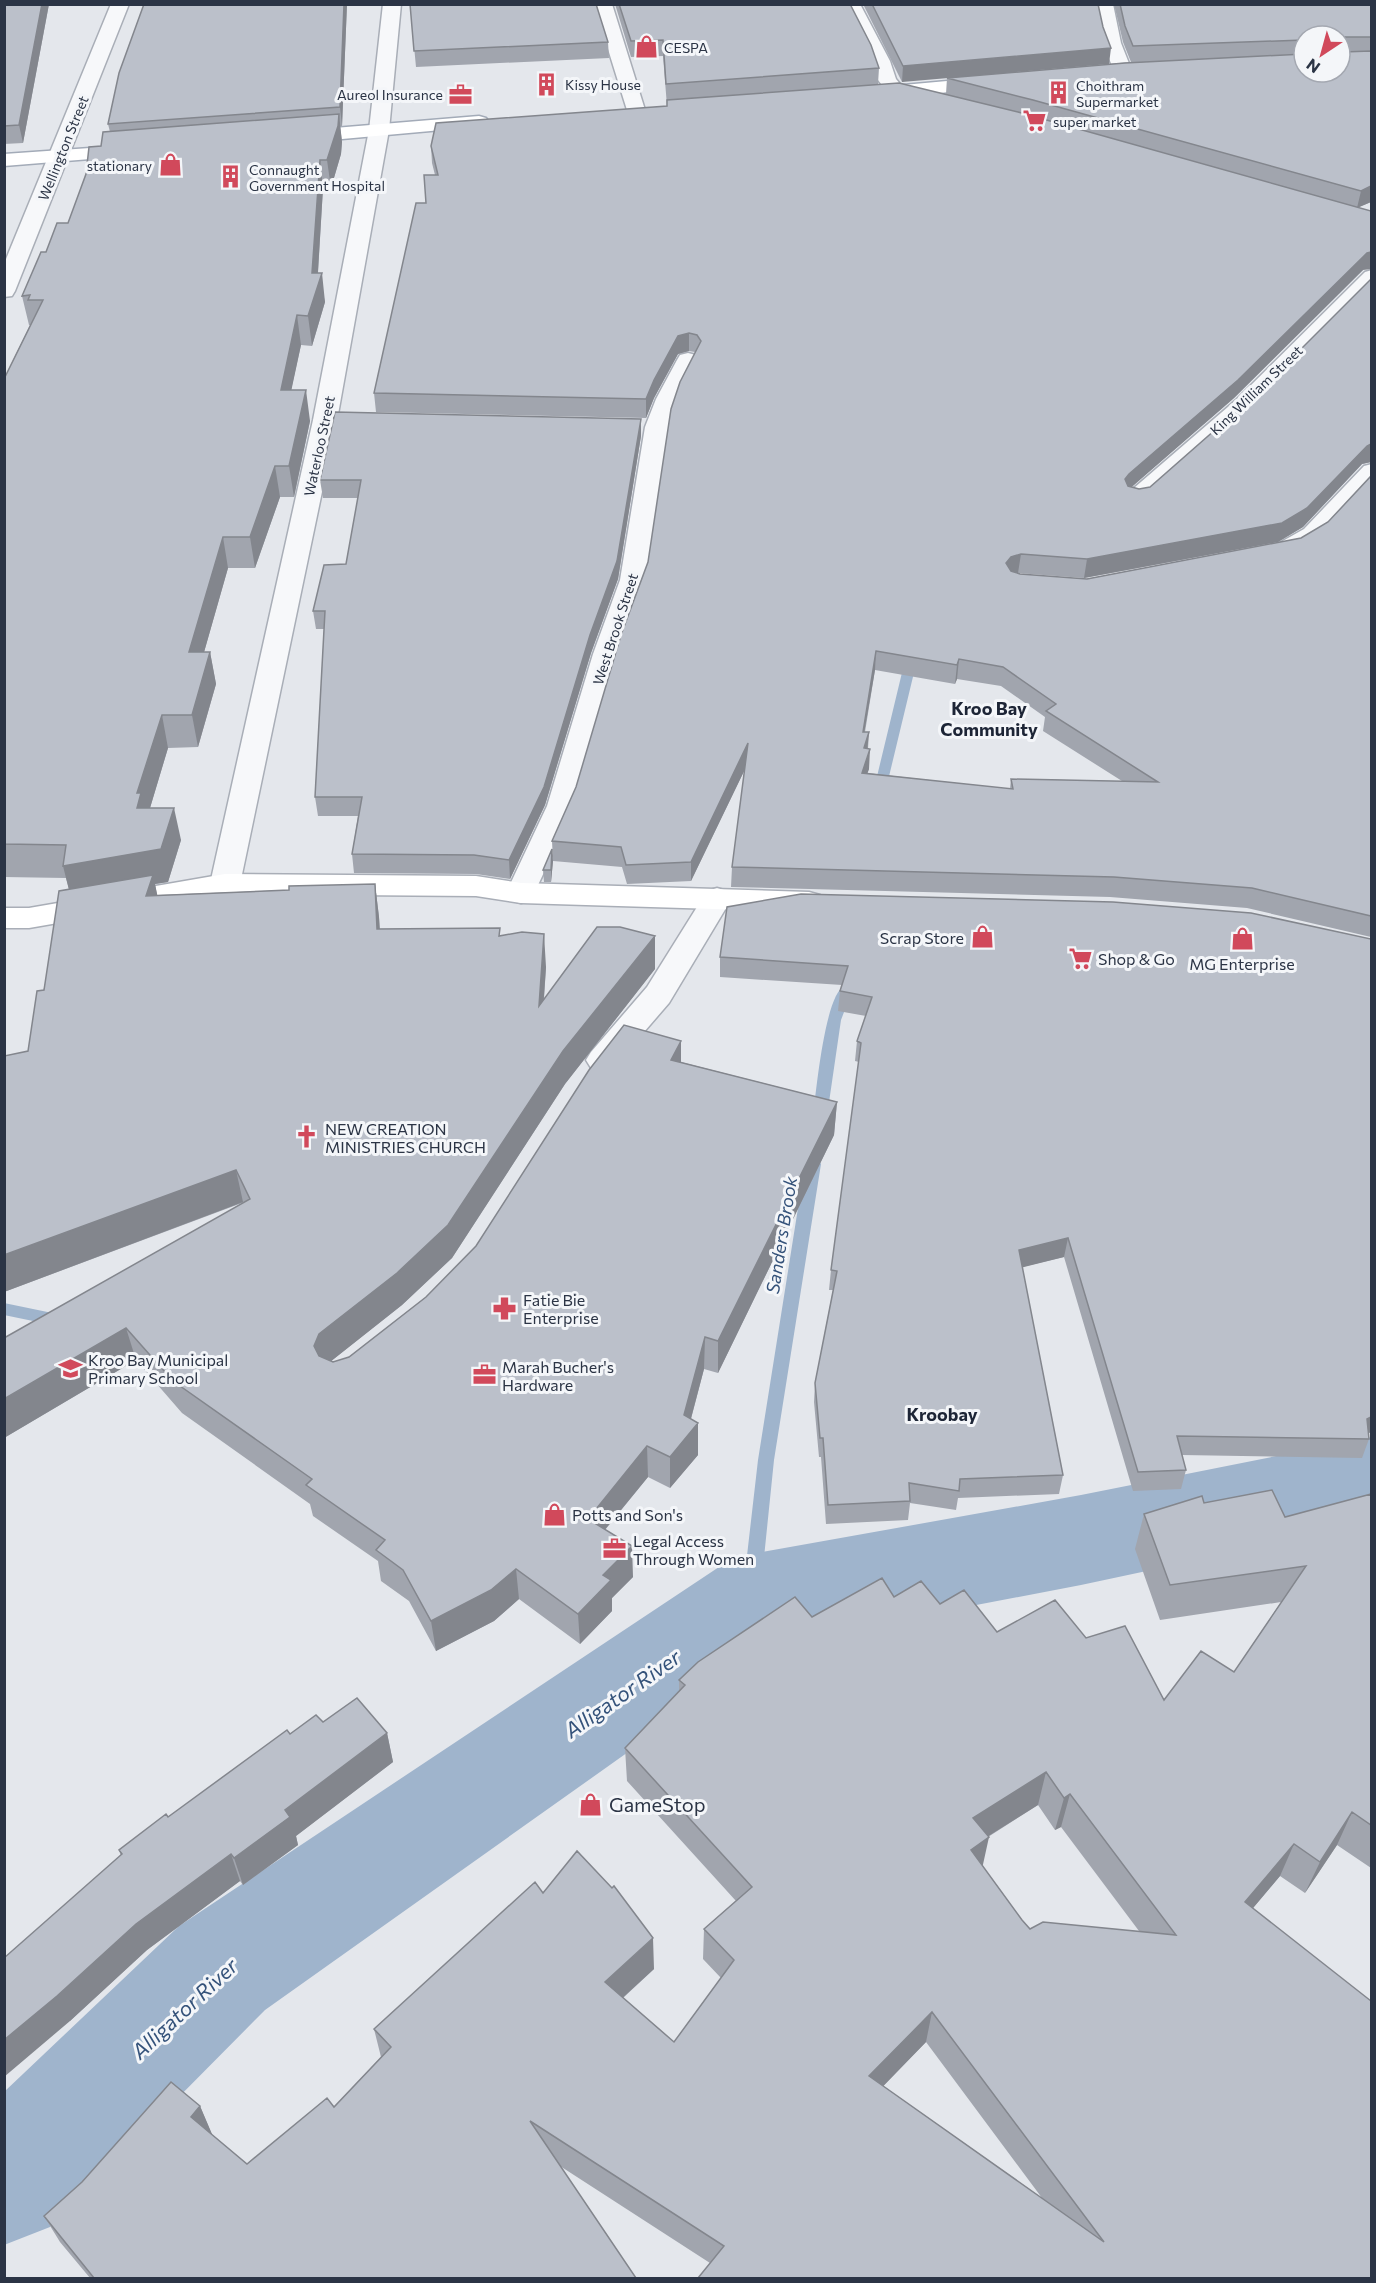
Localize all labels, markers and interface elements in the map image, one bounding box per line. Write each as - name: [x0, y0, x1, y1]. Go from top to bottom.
- north arrow: [1292, 24, 1352, 84]
- shop icon: CESPA: [633, 34, 659, 60]
- place label: CESPA: [664, 39, 708, 56]
- text: N: [1302, 55, 1323, 78]
- building icon: Kissy House: [534, 71, 560, 97]
- place label: Kissy House: [565, 76, 641, 93]
- place label: Choithram Supermarket: [1076, 77, 1159, 110]
- building icon: Choithram Supermarket: [1045, 80, 1071, 106]
- office icon: Aureol Insurance: [448, 81, 474, 107]
- place label: Aureol Insurance: [337, 86, 443, 103]
- street label: Wellington Street: [34, 93, 92, 203]
- supermarket icon: super market: [1022, 108, 1048, 134]
- place label: super market: [1053, 113, 1137, 130]
- shop icon: stationary: [157, 152, 183, 178]
- place label: stationary: [87, 157, 152, 174]
- place label: Connaught Government Hospital: [249, 161, 385, 194]
- building icon: Connaught Government Hospital: [218, 164, 244, 190]
- street label: King William Street: [1206, 341, 1306, 438]
- street label: Waterloo Street: [300, 394, 338, 498]
- street label: West Brook Street: [589, 571, 641, 687]
- district label: Kroo Bay Community: [940, 697, 1038, 740]
- shop icon: Scrap Store: [969, 924, 995, 950]
- shop icon: MG Enterprise: [1229, 925, 1255, 951]
- place label: Scrap Store: [880, 928, 964, 947]
- supermarket icon: Shop & Go: [1067, 945, 1093, 971]
- place label: Shop & Go: [1098, 949, 1175, 968]
- place label: MG Enterprise: [1189, 954, 1295, 973]
- place label: NEW CREATION MINISTRIES CHURCH: [325, 1119, 486, 1156]
- church icon: NEW CREATION MINISTRIES CHURCH: [294, 1124, 320, 1150]
- water label: Sanders Brook: [761, 1174, 801, 1295]
- place label: Fatie Bie Enterprise: [523, 1290, 599, 1327]
- pharmacy icon: Fatie Bie Enterprise: [492, 1295, 518, 1321]
- place label: Kroo Bay Municipal Primary School: [88, 1350, 228, 1387]
- school or university icon: Kroo Bay Municipal Primary School: [57, 1355, 83, 1381]
- place label: Marah Bucher's Hardware: [502, 1357, 614, 1394]
- office icon: Marah Bucher's Hardware: [471, 1362, 497, 1388]
- district label: Kroobay: [906, 1403, 978, 1425]
- shop icon: Potts and Son's: [541, 1501, 567, 1527]
- place label: Potts and Son's: [572, 1505, 683, 1524]
- place label: Legal Access Through Women: [633, 1531, 754, 1568]
- office icon: Legal Access Through Women: [602, 1536, 628, 1562]
- water label: Alligator River: [558, 1643, 685, 1743]
- shop icon: GameStop: [578, 1791, 604, 1817]
- place label: GameStop: [609, 1792, 706, 1816]
- water label: Alligator River: [125, 1952, 243, 2064]

